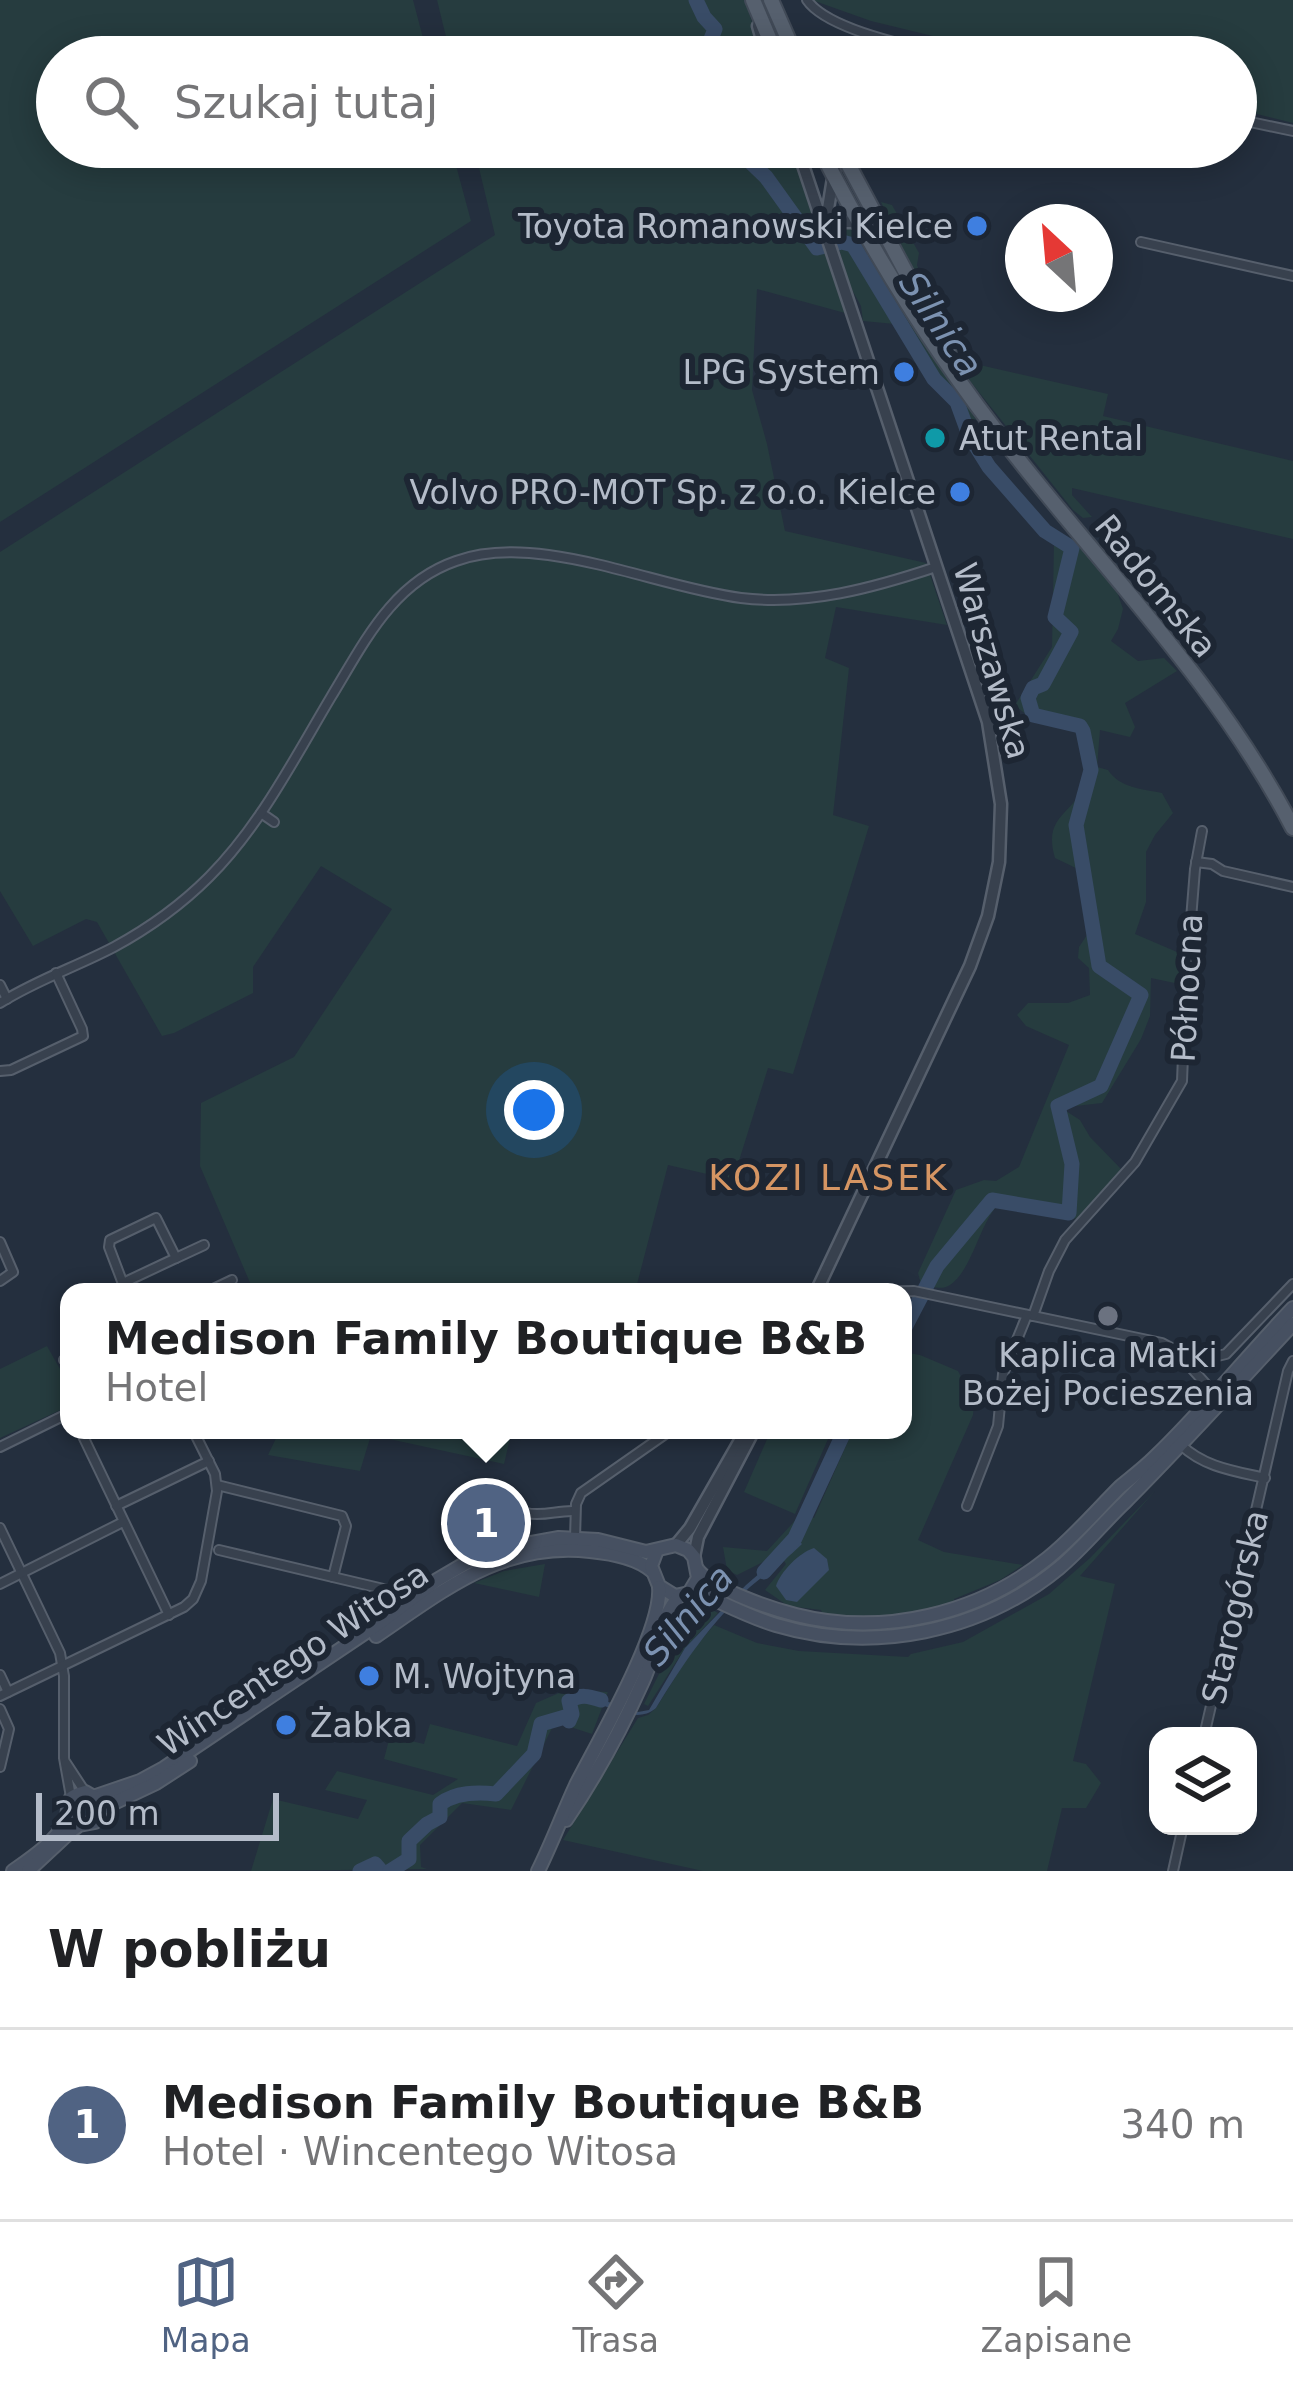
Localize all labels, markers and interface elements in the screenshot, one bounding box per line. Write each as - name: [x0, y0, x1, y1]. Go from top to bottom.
- search box: [36, 36, 1257, 168]
- icon: search: [78, 69, 144, 135]
- text: Szukaj tutaj: [174, 76, 438, 129]
- north arrow: [1005, 204, 1113, 312]
- place label: Toyota Romanowski Kielce: [517, 207, 953, 246]
- marker: Toyota Romanowski Kielce: [964, 213, 990, 239]
- water label: Silnica: [891, 264, 991, 384]
- place label: LPG System: [683, 353, 880, 392]
- marker: LPG System: [891, 359, 917, 385]
- place label: Atut Rental: [959, 419, 1143, 458]
- marker: Atut Rental: [922, 425, 948, 451]
- place label: Volvo PRO-MOT Sp. z o.o. Kielce: [410, 473, 936, 512]
- marker: Volvo PRO-MOT Sp. z o.o. Kielce: [947, 479, 973, 505]
- street label: Radomska: [1087, 507, 1225, 665]
- street label: Warszawska: [945, 559, 1039, 763]
- street label: Północna: [1164, 913, 1210, 1063]
- your location: [504, 1080, 564, 1140]
- district label: KOZI LASEK: [708, 1157, 950, 1198]
- popup: [60, 1283, 912, 1439]
- marker: Kaplica Matki Bożej Pocieszenia: [1095, 1303, 1121, 1329]
- text: Medison Family Boutique B&B: [105, 1312, 867, 1365]
- place label: Kaplica Matki Bożej Pocieszenia: [962, 1336, 1254, 1413]
- text: Hotel: [105, 1365, 208, 1410]
- pin: 1: [447, 1478, 525, 1568]
- street label: Starogórska: [1194, 1506, 1276, 1708]
- street label: Wincentego Witosa: [150, 1554, 436, 1764]
- water label: Silnica: [635, 1557, 741, 1673]
- place label: M. Wojtyna: [393, 1657, 576, 1696]
- marker: M. Wojtyna: [356, 1663, 382, 1689]
- place label: Żabka: [310, 1706, 413, 1745]
- marker: Żabka: [273, 1712, 299, 1738]
- map controls: [1149, 1727, 1257, 1835]
- button: layers: [1149, 1727, 1257, 1835]
- scale bar: [36, 1787, 279, 1840]
- text: 200 m: [54, 1794, 160, 1833]
- text: W pobliżu: [48, 1920, 331, 1979]
- text: Medison Family Boutique B&B: [162, 2076, 924, 2129]
- text: 1: [73, 2102, 101, 2147]
- text: 340 m: [1120, 2102, 1245, 2147]
- text: Hotel · Wincentego Witosa: [162, 2129, 678, 2174]
- tab: Mapa: [161, 2249, 251, 2360]
- tab: Trasa: [572, 2249, 659, 2360]
- tab: Zapisane: [981, 2249, 1132, 2360]

